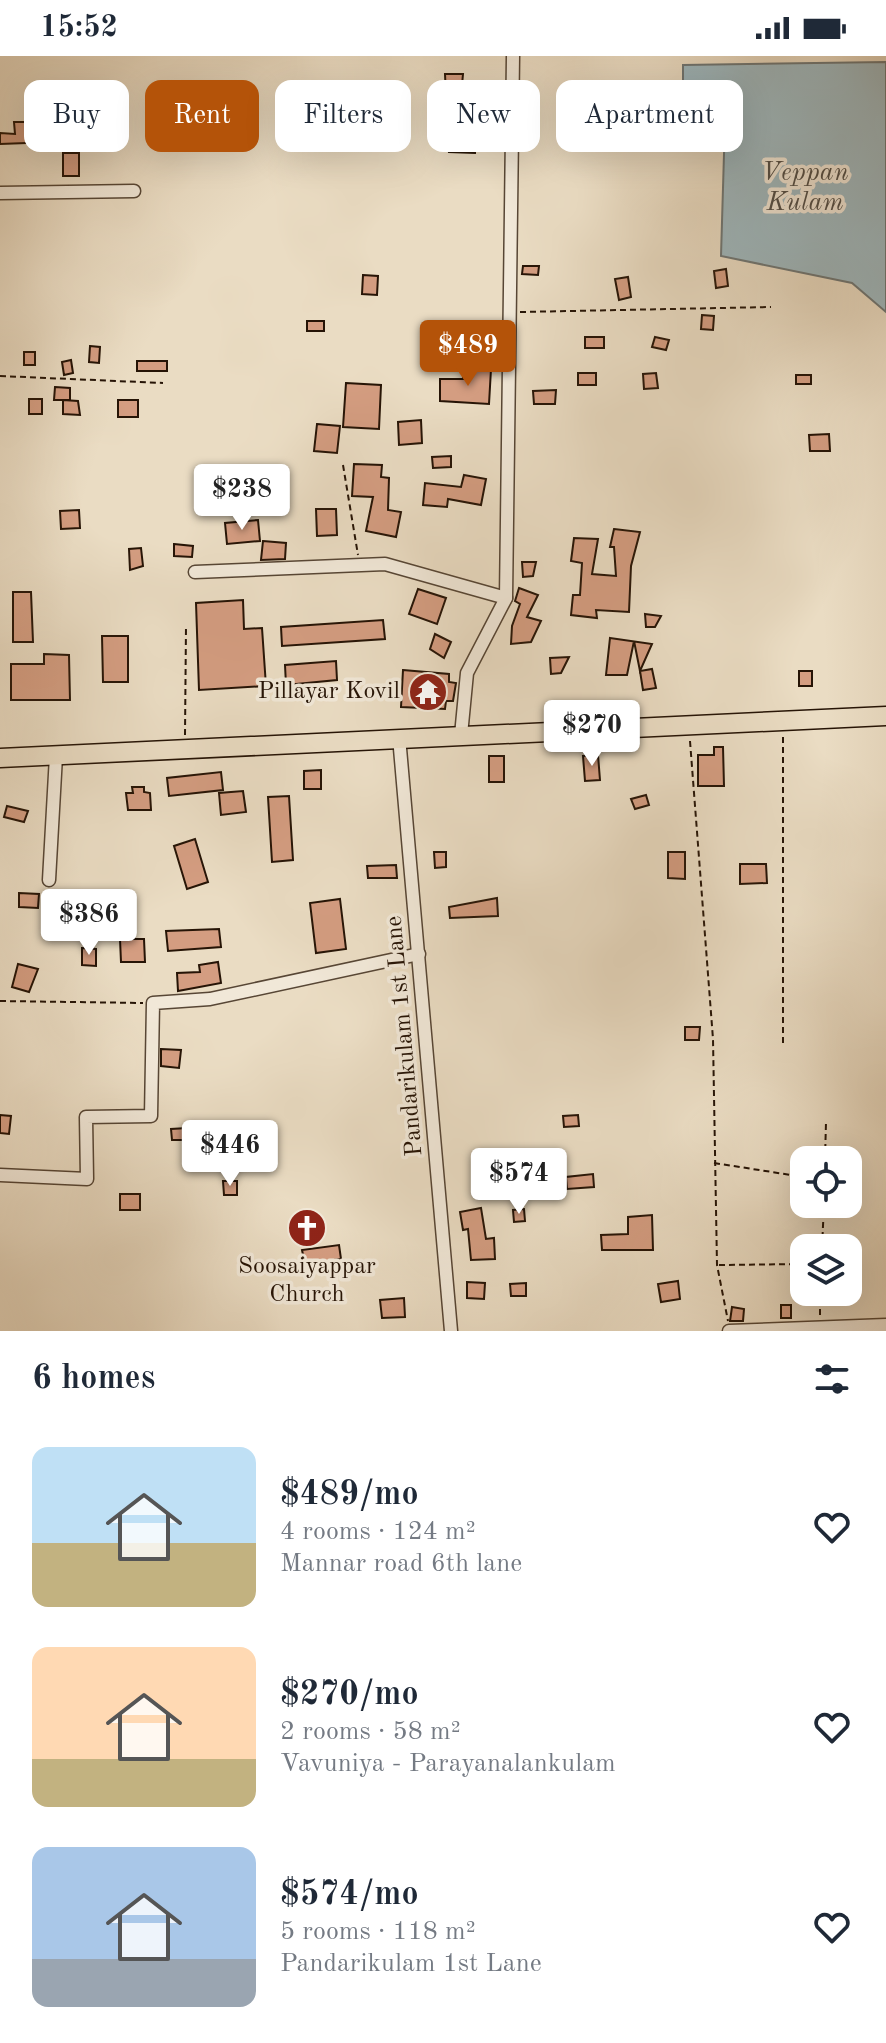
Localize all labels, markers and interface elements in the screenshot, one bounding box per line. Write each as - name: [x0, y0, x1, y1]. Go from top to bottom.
- text: 15:52: [40, 13, 118, 43]
- chip: Buy: [24, 80, 129, 152]
- chip: Rent: [145, 80, 259, 152]
- chip: Filters: [275, 80, 411, 152]
- chip: New: [427, 80, 540, 152]
- chip: Apartment: [556, 80, 743, 152]
- water label: Veppan Kulam: [761, 160, 849, 216]
- pin: $489: [421, 320, 515, 388]
- text: $489: [438, 333, 498, 359]
- pin: $238: [195, 464, 289, 532]
- text: $238: [212, 477, 272, 503]
- temple icon: Pillayar Kovil: [407, 671, 449, 713]
- place label: Pillayar Kovil: [258, 680, 400, 704]
- pin: $270: [545, 700, 639, 768]
- text: $270: [562, 713, 622, 739]
- pin: $386: [42, 889, 136, 957]
- text: $386: [59, 902, 119, 928]
- street label: Pandarikulam 1st Lane: [383, 915, 427, 1157]
- pin: $446: [183, 1120, 277, 1188]
- text: $446: [200, 1133, 260, 1159]
- map controls: [790, 1146, 862, 1306]
- button: locate: [790, 1146, 862, 1218]
- pin: $574: [472, 1148, 566, 1216]
- text: $574: [489, 1161, 549, 1187]
- church icon: Soosaiyappar Church: [286, 1207, 328, 1249]
- button: layers: [790, 1234, 862, 1306]
- place label: Soosaiyappar Church: [238, 1255, 376, 1307]
- icon: filters: [810, 1357, 854, 1401]
- text: 6 homes: [32, 1362, 155, 1396]
- text: $489/mo: [280, 1478, 419, 1512]
- icon: home: [96, 1479, 192, 1575]
- icon: heart: [810, 1505, 854, 1549]
- text: 4 rooms · 124 m²: [280, 1519, 476, 1545]
- text: Mannar road 6th lane: [280, 1551, 522, 1577]
- text: $270/mo: [280, 1678, 419, 1712]
- icon: home: [96, 1679, 192, 1775]
- icon: heart: [810, 1705, 854, 1749]
- text: 2 rooms · 58 m²: [280, 1719, 461, 1745]
- text: Vavuniya - Parayanalankulam: [280, 1751, 616, 1777]
- text: $574/mo: [280, 1878, 419, 1912]
- icon: home: [96, 1879, 192, 1975]
- icon: heart: [810, 1905, 854, 1949]
- text: 5 rooms · 118 m²: [280, 1919, 476, 1945]
- text: Pandarikulam 1st Lane: [280, 1951, 542, 1977]

